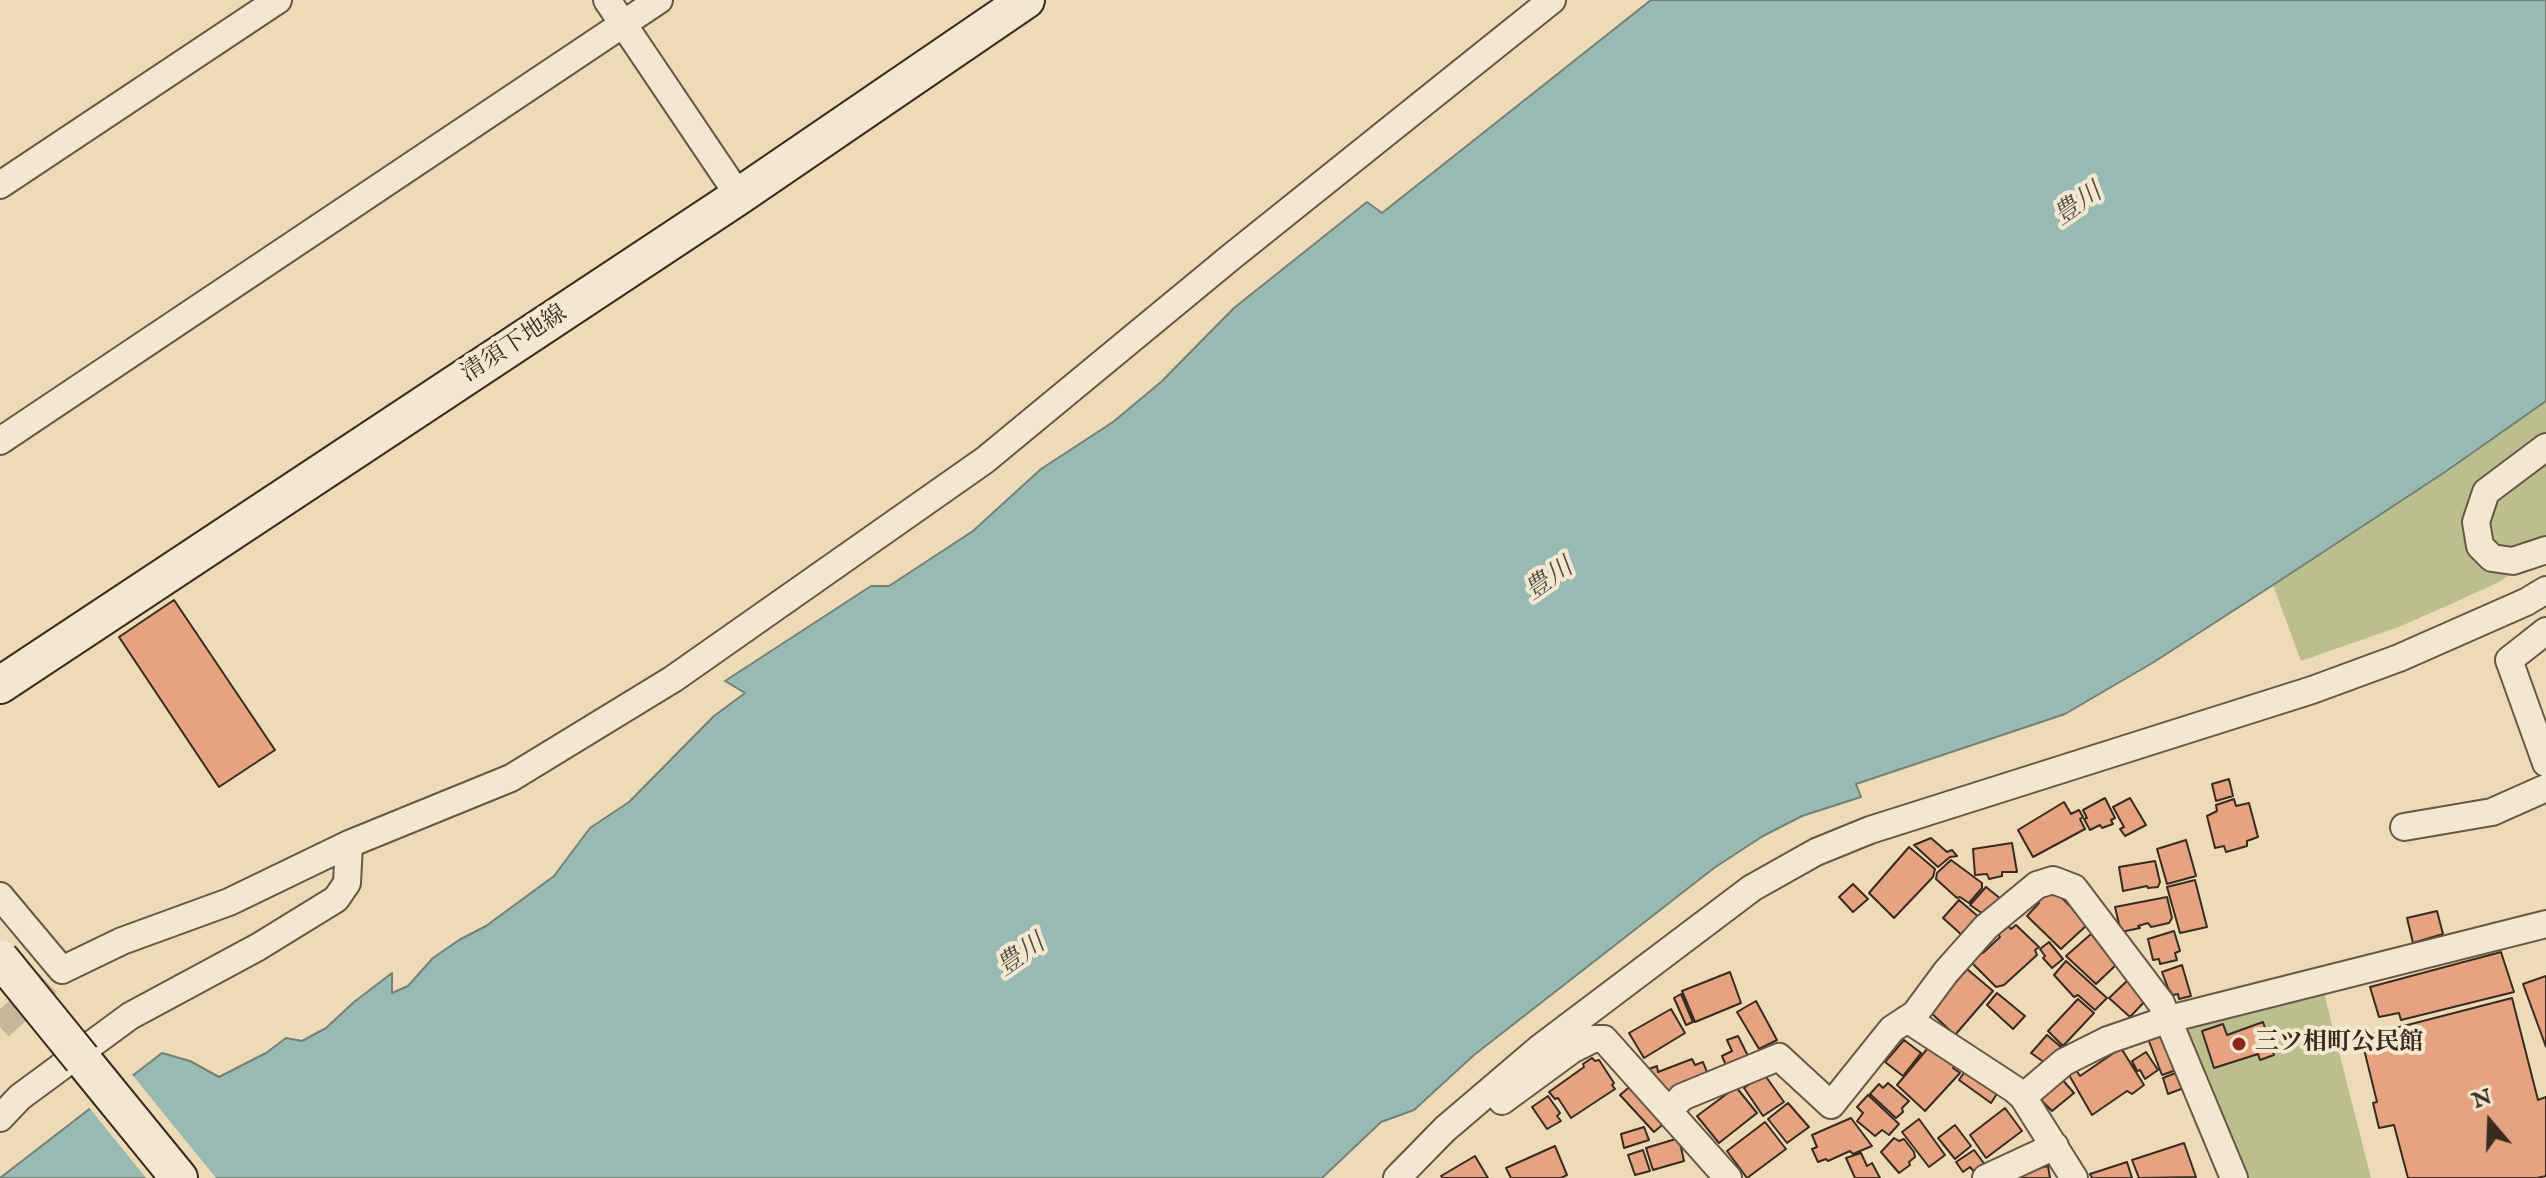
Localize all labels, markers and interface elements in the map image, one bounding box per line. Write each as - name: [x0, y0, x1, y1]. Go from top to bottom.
- water label: 豊川: [2049, 178, 2109, 234]
- street label: 清須下地線: [457, 300, 573, 390]
- water label: 豊川: [1520, 553, 1580, 609]
- water label: 豊川: [992, 929, 1052, 985]
- place label: 三ツ相町公民館: [2255, 1030, 2423, 1058]
- marker: 三ツ相町公民館: [2230, 1035, 2248, 1053]
- north arrow: [2450, 1082, 2530, 1162]
- text: N: [2469, 1083, 2496, 1116]

